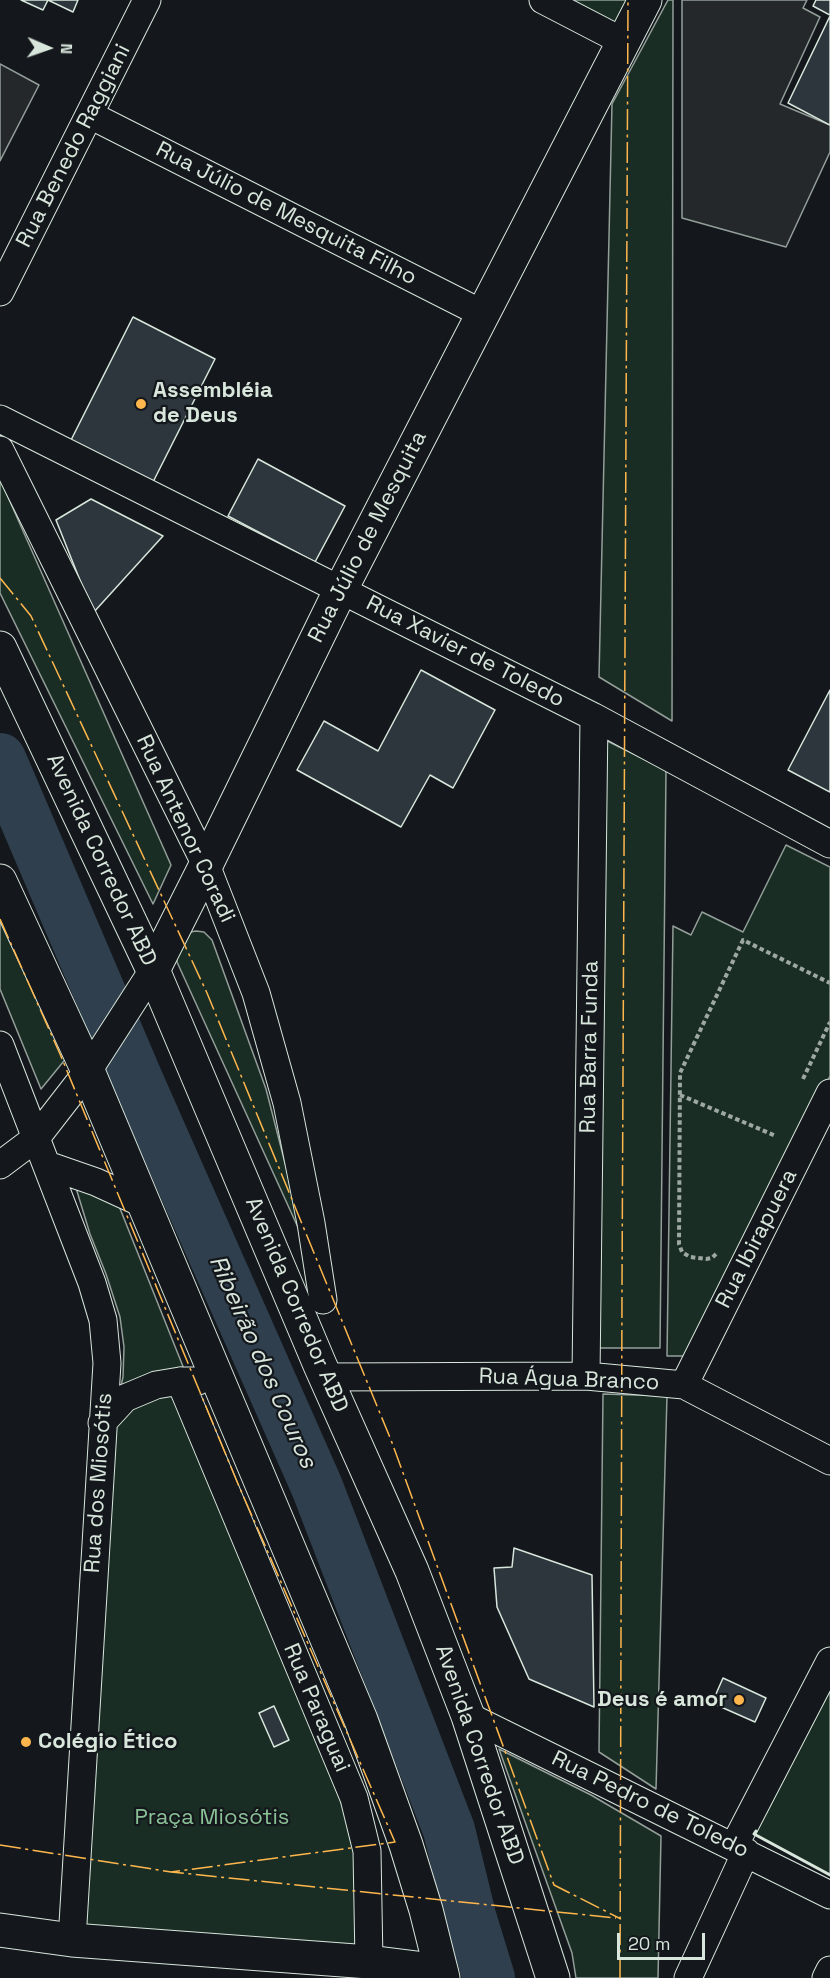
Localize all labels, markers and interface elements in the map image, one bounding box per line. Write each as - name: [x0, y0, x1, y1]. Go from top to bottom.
- north arrow: [18, 18, 78, 78]
- street label: Rua Benedo Raggiani: [11, 40, 137, 252]
- text: N: [56, 43, 77, 54]
- street label: Rua Júlio de Mesquita Filho: [151, 137, 421, 291]
- place label: Assembléia de Deus: [153, 378, 273, 430]
- marker: Assembléia de Deus: [134, 397, 148, 411]
- street label: Rua Júlio de Mesquita: [303, 427, 433, 647]
- street label: Rua Xavier de Toledo: [361, 590, 569, 714]
- street label: Rua Antenor Coradi: [130, 731, 240, 927]
- street label: Avenida Corredor ABD: [40, 750, 162, 970]
- street label: Rua Barra Funda: [575, 960, 605, 1134]
- street label: Rua Ibirapuera: [711, 1165, 803, 1313]
- street label: Avenida Corredor ABD: [239, 1194, 353, 1416]
- water label: Ribeirão dos Couros: [202, 1251, 322, 1473]
- street label: Rua Água Branco: [478, 1364, 660, 1396]
- street label: Rua dos Miosótis: [80, 1392, 118, 1574]
- street label: Rua Paraguai: [277, 1640, 355, 1776]
- street label: Avenida Corredor ABD: [429, 1642, 529, 1868]
- place label: Deus é amor: [597, 1687, 727, 1713]
- marker: Deus é amor: [732, 1693, 746, 1707]
- place label: Colégio Ético: [38, 1729, 178, 1755]
- marker: Colégio Ético: [19, 1735, 33, 1749]
- street label: Rua Pedro de Toledo: [547, 1746, 753, 1864]
- park label: Praça Miosótis: [135, 1805, 289, 1831]
- scale bar: [620, 1921, 708, 1959]
- text: 20 m: [628, 1932, 671, 1955]

